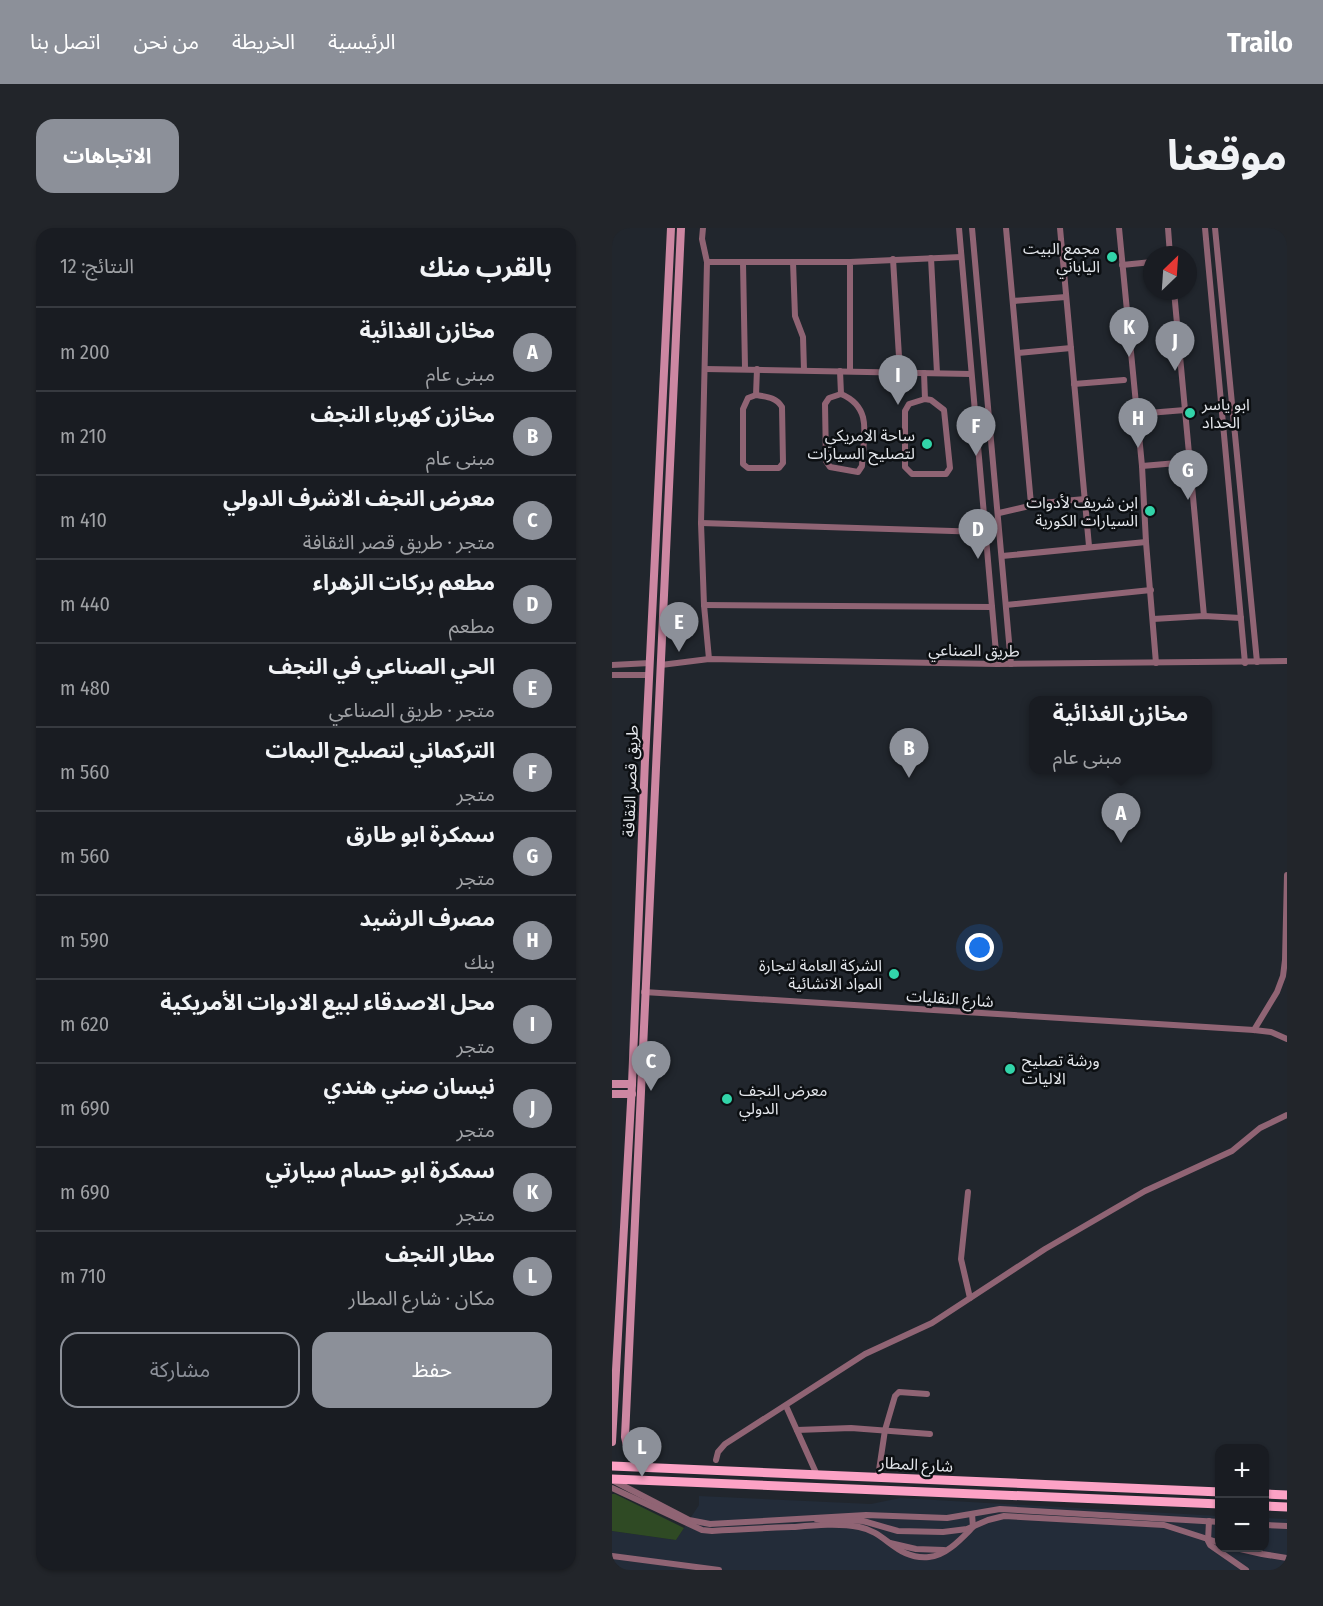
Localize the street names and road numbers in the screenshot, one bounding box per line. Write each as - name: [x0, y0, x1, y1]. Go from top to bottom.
- street label: طريق الصناعي: [928, 640, 1020, 664]
- street label: طريق قصر الثقافة: [619, 725, 643, 837]
- street label: شارع النقليات: [905, 986, 994, 1014]
- street label: شارع المطار: [877, 1453, 953, 1479]

